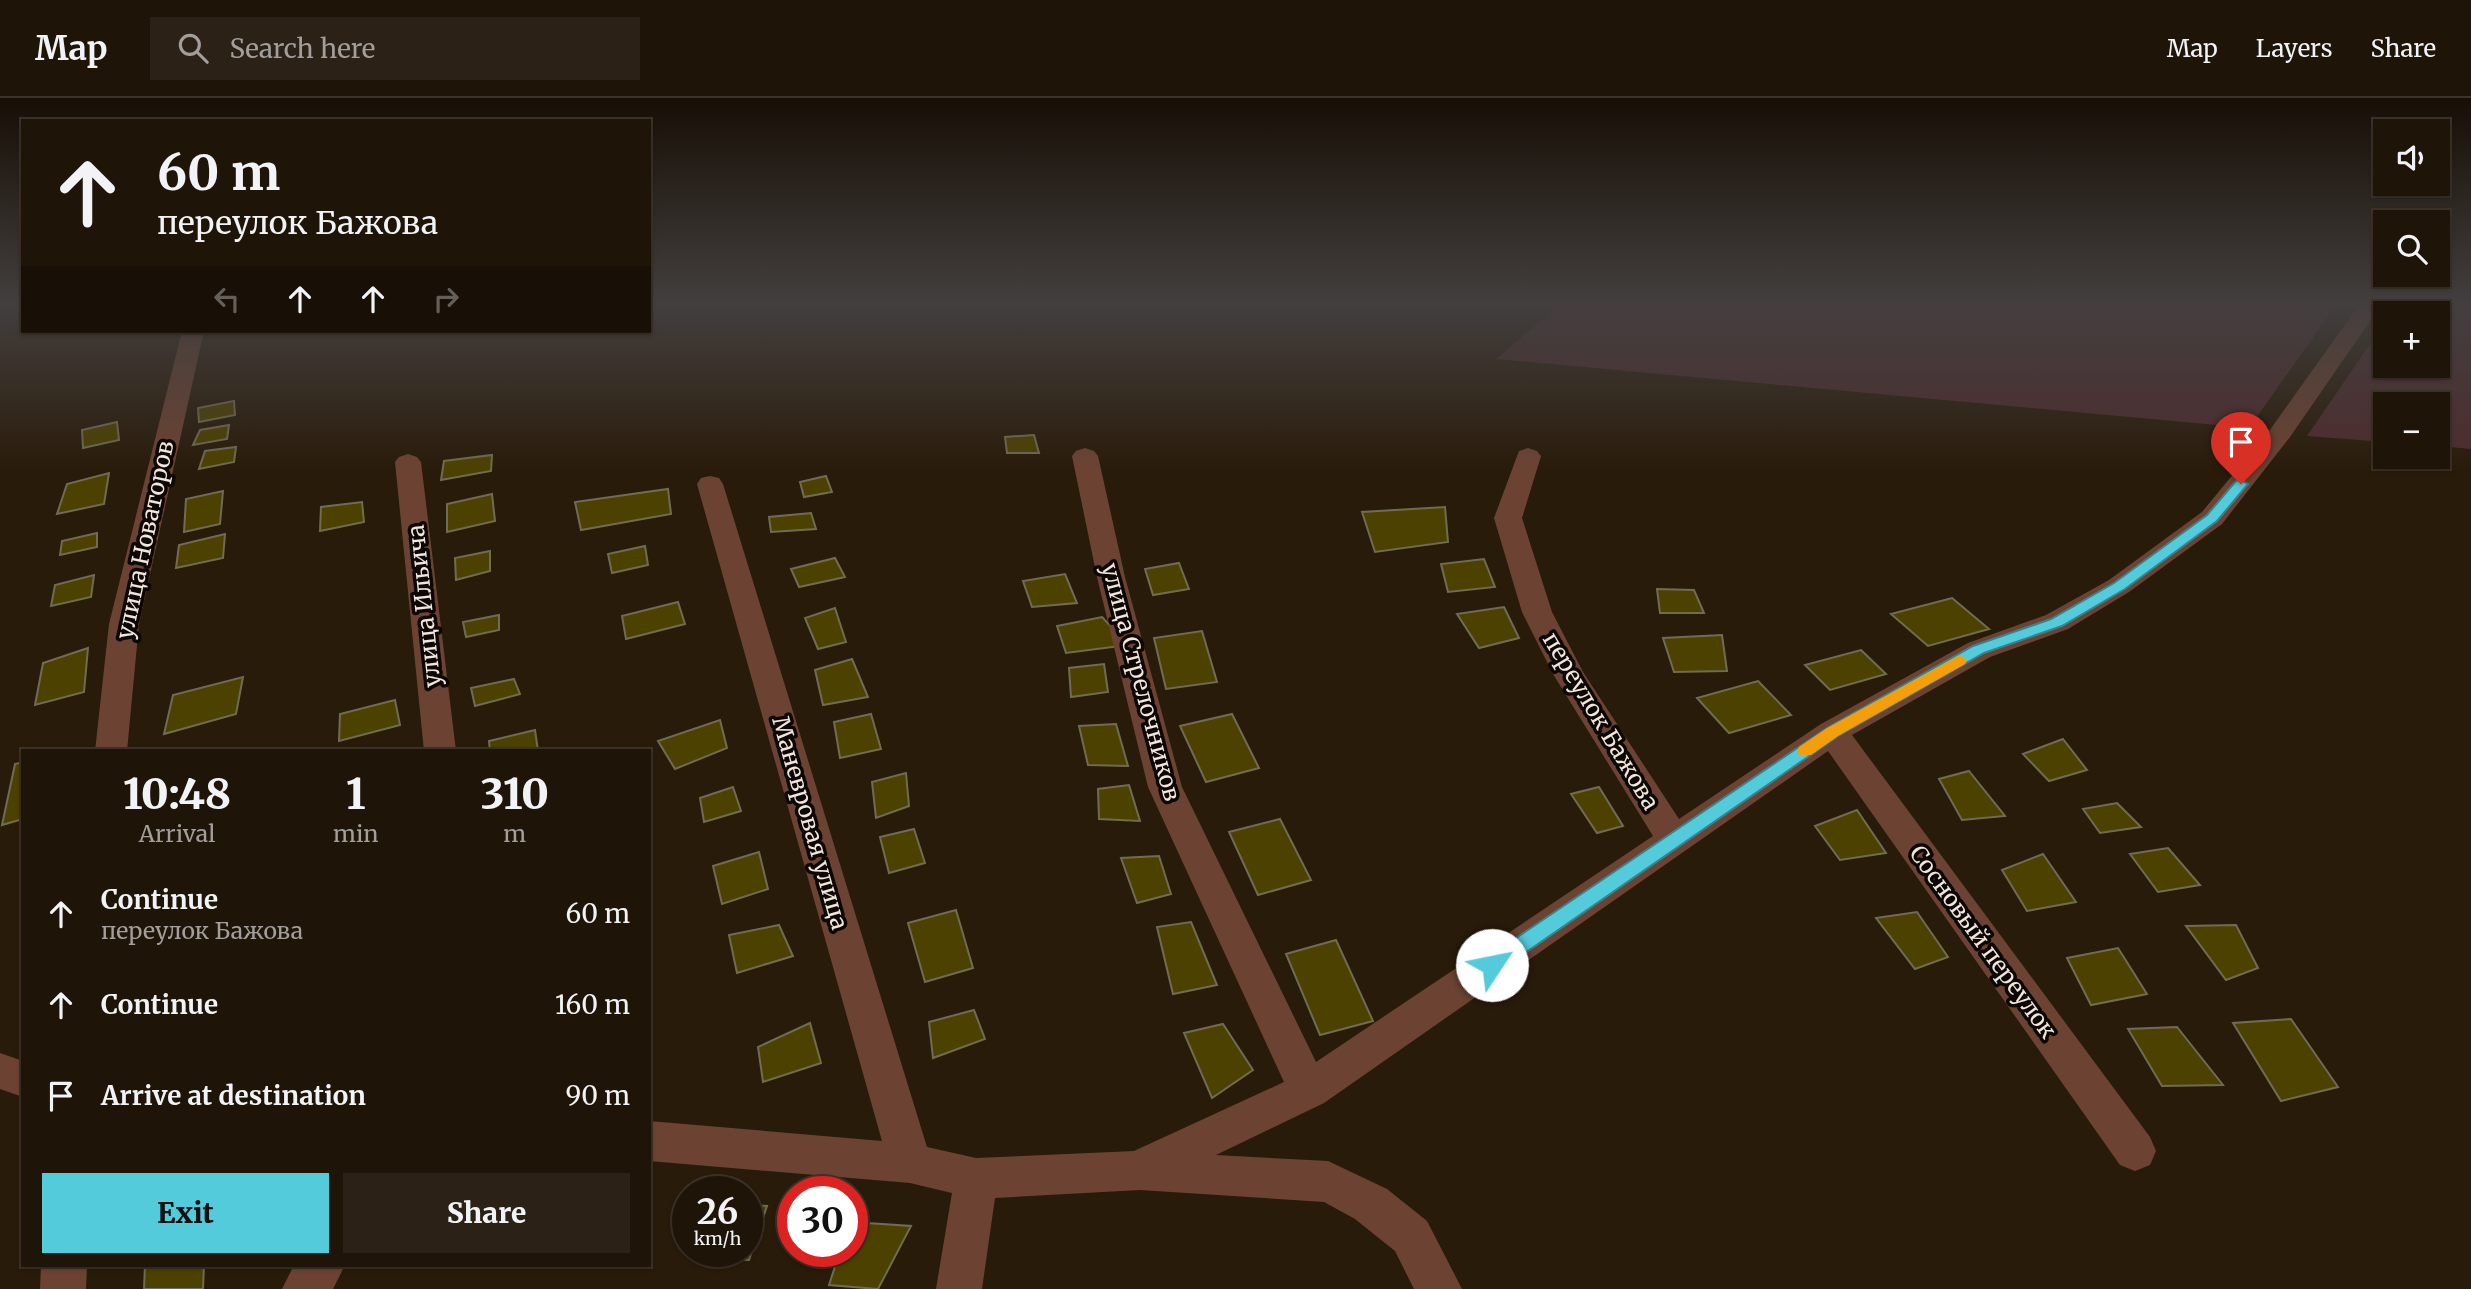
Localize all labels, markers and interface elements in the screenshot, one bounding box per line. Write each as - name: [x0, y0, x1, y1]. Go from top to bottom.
- search box: [150, 17, 640, 80]
- text: Map: [35, 28, 108, 69]
- icon: search: [174, 29, 212, 67]
- text: Search here: [230, 32, 375, 65]
- text: Map: [2167, 33, 2218, 64]
- text: Layers: [2256, 33, 2332, 64]
- text: Share: [2370, 33, 2436, 64]
- map controls: [2373, 119, 2450, 469]
- button: sound: [2373, 119, 2450, 196]
- text: 60 m: [157, 142, 280, 203]
- icon: ahead: [42, 147, 133, 238]
- text: переулок Бажова: [157, 203, 438, 243]
- button: search: [2373, 210, 2450, 287]
- icon: left: [208, 280, 246, 318]
- icon: ahead: [281, 280, 319, 318]
- icon: ahead: [354, 280, 392, 318]
- icon: right: [427, 280, 465, 318]
- button: +: [2373, 301, 2450, 378]
- button: −: [2373, 392, 2450, 469]
- pin: [2211, 412, 2271, 484]
- icon: arrive: [2222, 423, 2260, 461]
- street label: улица Новаторов: [109, 438, 180, 642]
- street label: улица Ильича: [401, 523, 446, 689]
- street label: улица Стрелочников: [1096, 560, 1187, 804]
- street label: переулок Бажова: [1537, 627, 1666, 815]
- street label: Маневровая улица: [766, 713, 855, 933]
- text: 10:48: [123, 768, 231, 820]
- text: 1: [346, 768, 366, 820]
- text: 310: [481, 768, 549, 820]
- text: Arrival: [139, 819, 215, 848]
- text: min: [333, 819, 379, 848]
- text: m: [503, 819, 526, 848]
- street label: Сосновый переулок: [1904, 839, 2063, 1044]
- text: Continue: [101, 883, 218, 916]
- icon: ahead: [42, 895, 80, 933]
- text: 60 m: [566, 897, 630, 930]
- text: переулок Бажова: [101, 916, 303, 945]
- position arrow: [1455, 928, 1529, 1002]
- icon: ahead: [42, 986, 80, 1024]
- text: Continue: [101, 988, 218, 1021]
- text: 160 m: [555, 988, 630, 1021]
- icon: arrive: [42, 1077, 80, 1115]
- text: Arrive at destination: [101, 1079, 366, 1112]
- text: 90 m: [566, 1079, 630, 1112]
- button: Exit: [42, 1173, 329, 1253]
- button: Share: [343, 1173, 630, 1253]
- speed limit sign: 30: [777, 1176, 868, 1267]
- text: 26: [697, 1190, 738, 1234]
- text: km/h: [694, 1227, 741, 1250]

